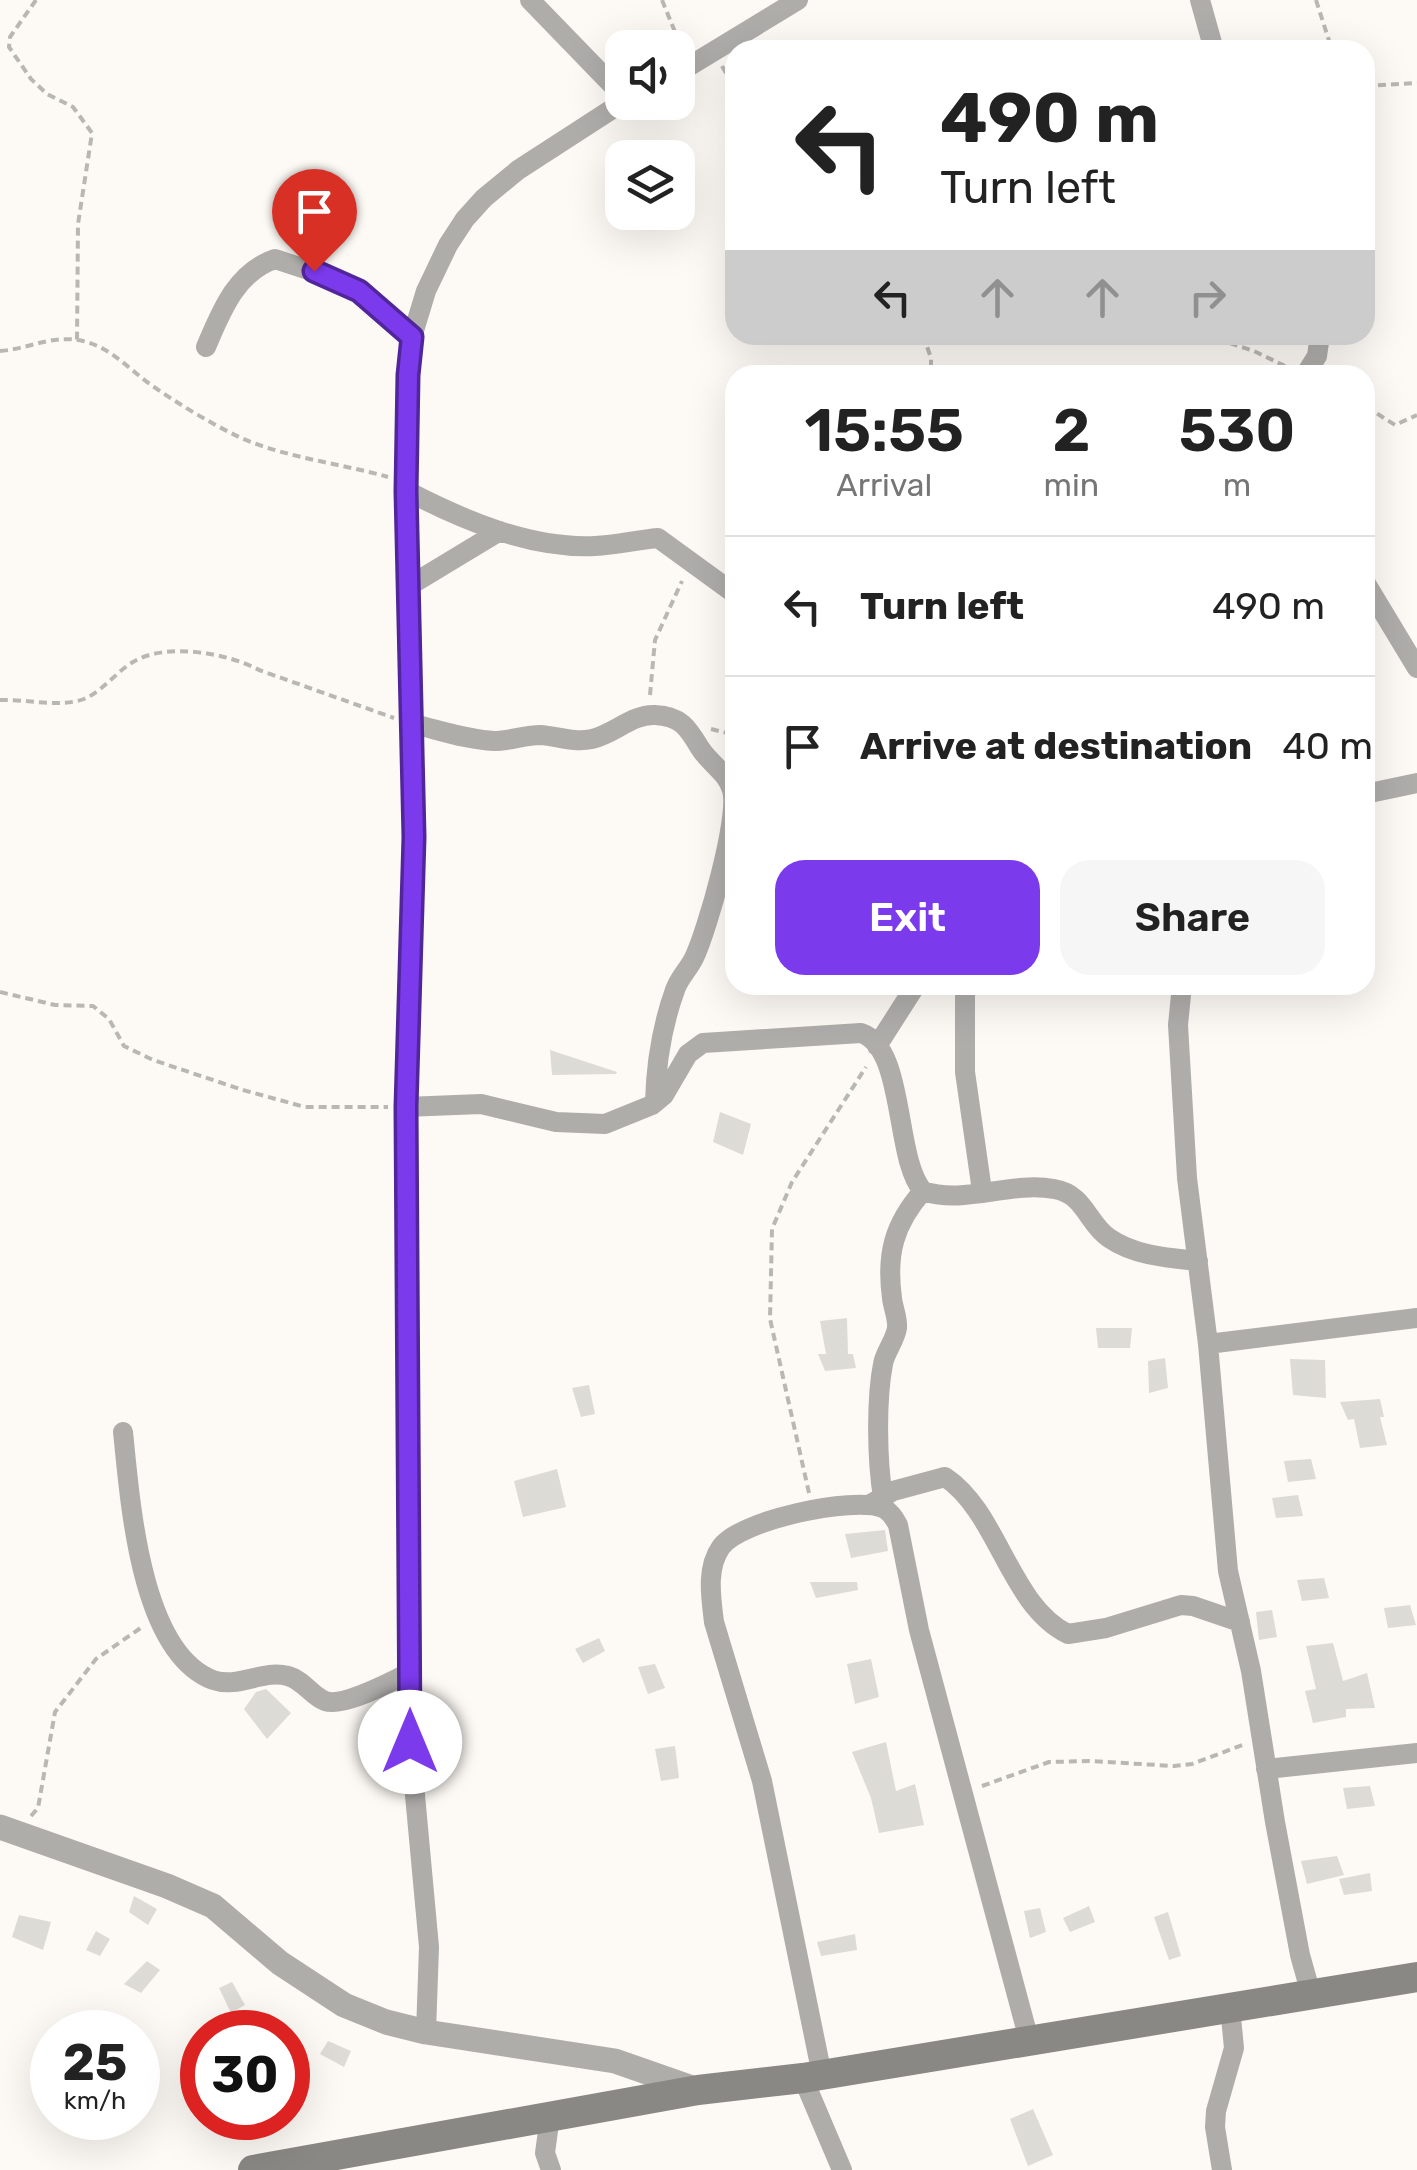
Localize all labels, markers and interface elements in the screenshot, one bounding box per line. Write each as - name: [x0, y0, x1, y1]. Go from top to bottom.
- map controls: [605, 30, 695, 230]
- button: sound: [605, 30, 695, 120]
- text: 490 m: [940, 77, 1159, 160]
- icon: left: [775, 80, 905, 210]
- button: layers: [605, 140, 695, 230]
- text: Turn left: [940, 161, 1116, 214]
- pin: [272, 169, 357, 272]
- icon: arrive: [287, 184, 342, 239]
- icon: left: [865, 270, 920, 325]
- icon: ahead: [970, 270, 1025, 325]
- icon: ahead: [1075, 270, 1130, 325]
- icon: right: [1180, 270, 1235, 325]
- text: 15:55: [805, 395, 964, 466]
- text: 2: [1052, 395, 1090, 466]
- text: 530: [1179, 395, 1295, 466]
- text: Arrival: [836, 466, 932, 504]
- text: min: [1044, 466, 1099, 504]
- text: m: [1223, 466, 1251, 504]
- icon: left: [775, 579, 830, 634]
- text: Turn left: [860, 583, 1024, 629]
- text: 490 m: [1212, 583, 1325, 629]
- icon: arrive: [775, 719, 830, 774]
- text: Arrive at destination: [860, 723, 1252, 769]
- text: 40 m: [1282, 723, 1373, 769]
- button: Exit: [775, 860, 1040, 975]
- button: Share: [1060, 860, 1325, 975]
- position arrow: [358, 1690, 462, 1794]
- speed limit sign: 30: [180, 2010, 310, 2140]
- text: 25: [63, 2033, 127, 2093]
- text: km/h: [64, 2086, 126, 2115]

